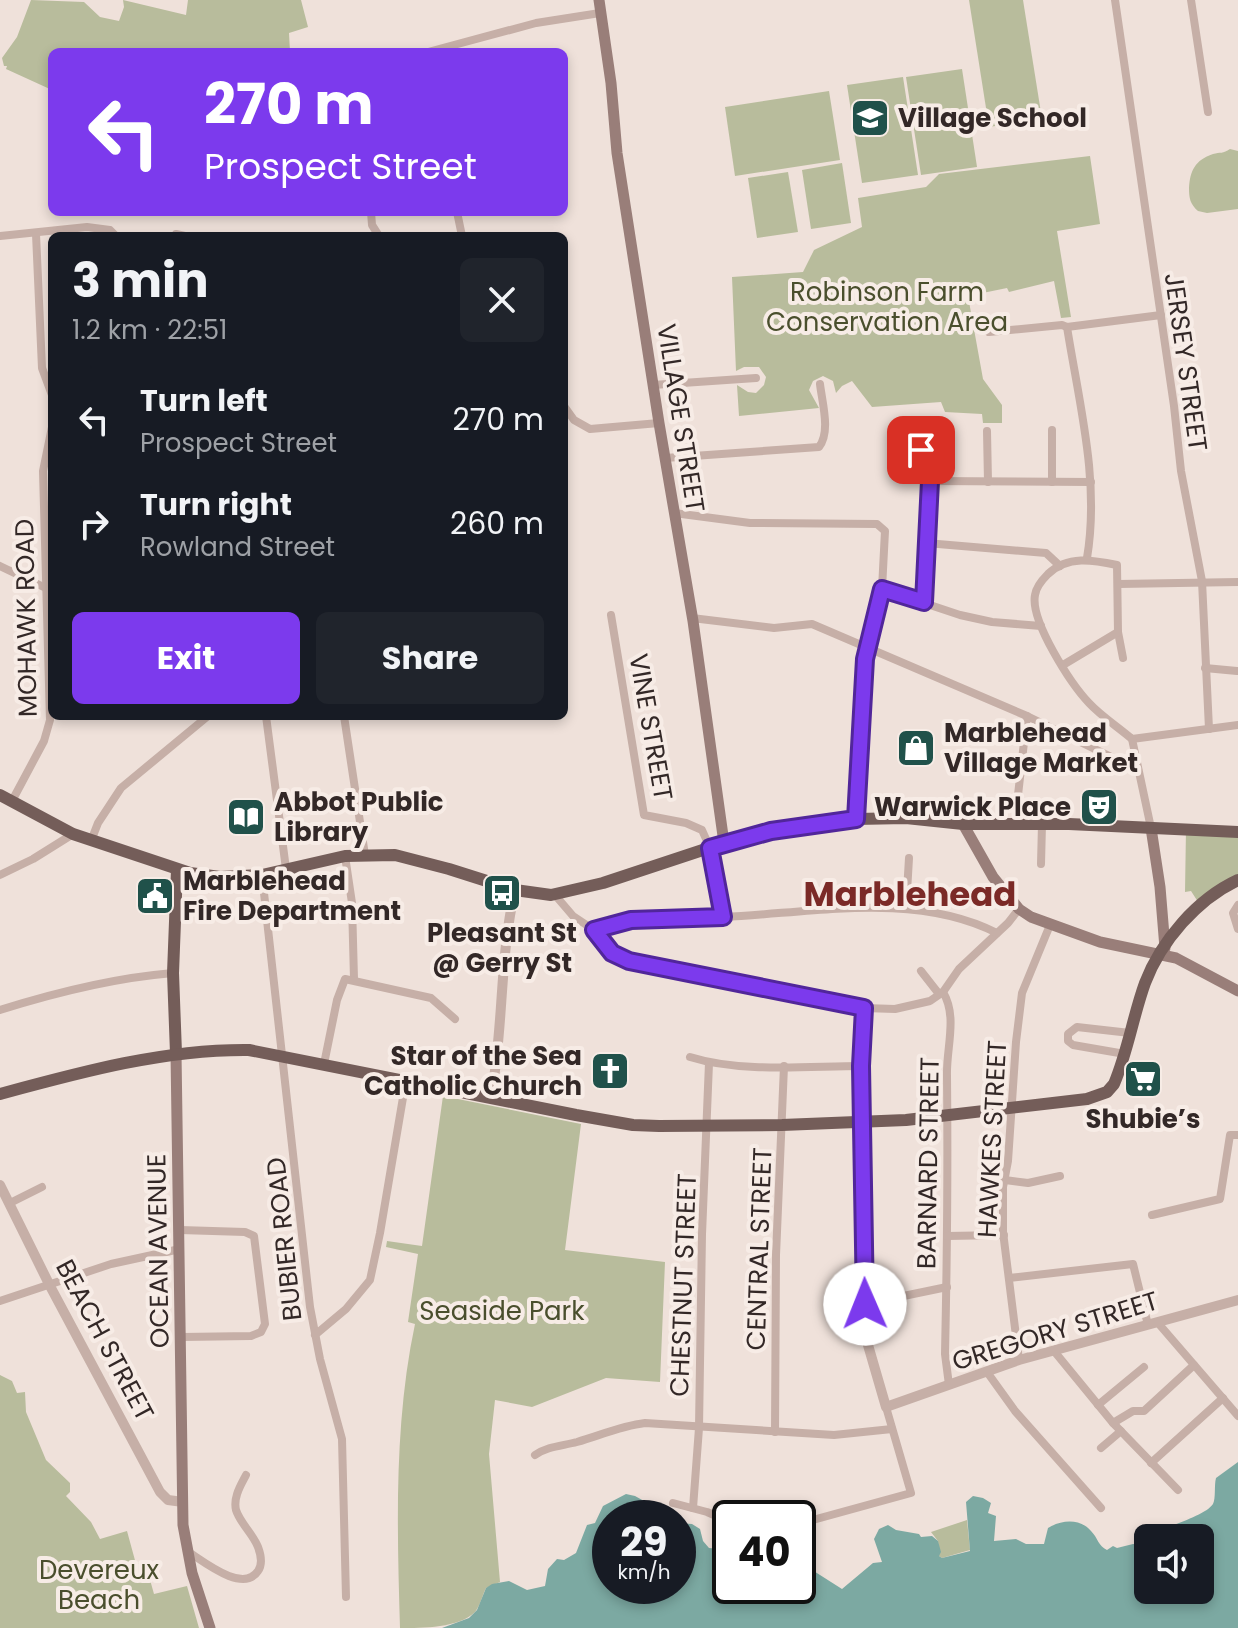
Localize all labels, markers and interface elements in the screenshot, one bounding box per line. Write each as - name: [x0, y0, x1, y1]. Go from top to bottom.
- text: 270 m: [204, 65, 374, 144]
- icon: left: [72, 80, 176, 184]
- school or university icon: Village School: [849, 97, 891, 139]
- place label: Village School: [898, 100, 1087, 136]
- text: Prospect Street: [204, 141, 477, 192]
- text: 3 min: [72, 247, 209, 314]
- button: close: [460, 258, 544, 342]
- street label: JERSEY STREET: [1156, 271, 1216, 453]
- park label: Robinson Farm Conservation Area: [766, 274, 1008, 340]
- text: 1.2 km · 22:51: [72, 312, 227, 348]
- street label: VILLAGE STREET: [648, 321, 714, 515]
- text: Turn left: [140, 379, 268, 422]
- icon: left: [72, 398, 116, 442]
- text: 270 m: [453, 398, 544, 441]
- pin: [887, 416, 955, 484]
- text: Prospect Street: [140, 425, 337, 461]
- icon: arrive: [899, 428, 943, 472]
- text: Turn right: [140, 483, 292, 526]
- icon: right: [72, 502, 116, 546]
- text: 260 m: [450, 502, 544, 545]
- street label: MOHAWK ROAD: [6, 519, 46, 717]
- text: Rowland Street: [140, 529, 335, 565]
- button: Exit: [72, 612, 300, 704]
- button: Share: [316, 612, 544, 704]
- street label: VINE STREET: [620, 651, 682, 803]
- place label: Marblehead Village Market: [944, 715, 1138, 781]
- shop icon: Marblehead Village Market: [895, 727, 937, 769]
- place label: Abbot Public Library: [274, 784, 444, 850]
- theatre icon: Warwick Place: [1078, 786, 1120, 828]
- place label: Warwick Place: [874, 789, 1071, 825]
- library icon: Abbot Public Library: [225, 796, 267, 838]
- place label: Marblehead Fire Department: [183, 863, 401, 929]
- district label: Marblehead: [804, 870, 1016, 918]
- bus stop icon: Pleasant St @ Gerry St: [481, 872, 523, 914]
- public building icon: Marblehead Fire Department: [134, 875, 176, 917]
- place label: Pleasant St @ Gerry St: [427, 915, 577, 981]
- place label: Star of the Sea Catholic Church: [364, 1038, 582, 1104]
- street label: HAWKES STREET: [969, 1039, 1015, 1239]
- church icon: Star of the Sea Catholic Church: [589, 1050, 631, 1092]
- street label: BARNARD STREET: [908, 1057, 948, 1269]
- supermarket icon: Shubie’s: [1122, 1058, 1164, 1100]
- place label: Shubie’s: [1085, 1101, 1201, 1137]
- street label: CENTRAL STREET: [737, 1147, 781, 1351]
- street label: OCEAN AVENUE: [138, 1154, 178, 1348]
- street label: BUBIER ROAD: [258, 1156, 310, 1322]
- street label: CHESTNUT STREET: [661, 1173, 705, 1397]
- street label: BEACH STREET: [47, 1253, 163, 1427]
- position arrow: [823, 1262, 907, 1346]
- street label: GREGORY STREET: [947, 1283, 1163, 1379]
- park label: Seaside Park: [419, 1293, 585, 1329]
- speed limit sign: 40: [712, 1500, 816, 1604]
- text: 29: [620, 1514, 668, 1570]
- map controls: [1134, 1524, 1214, 1604]
- button: sound: [1134, 1524, 1214, 1604]
- park label: Devereux Beach: [39, 1552, 160, 1618]
- text: km/h: [617, 1558, 671, 1586]

